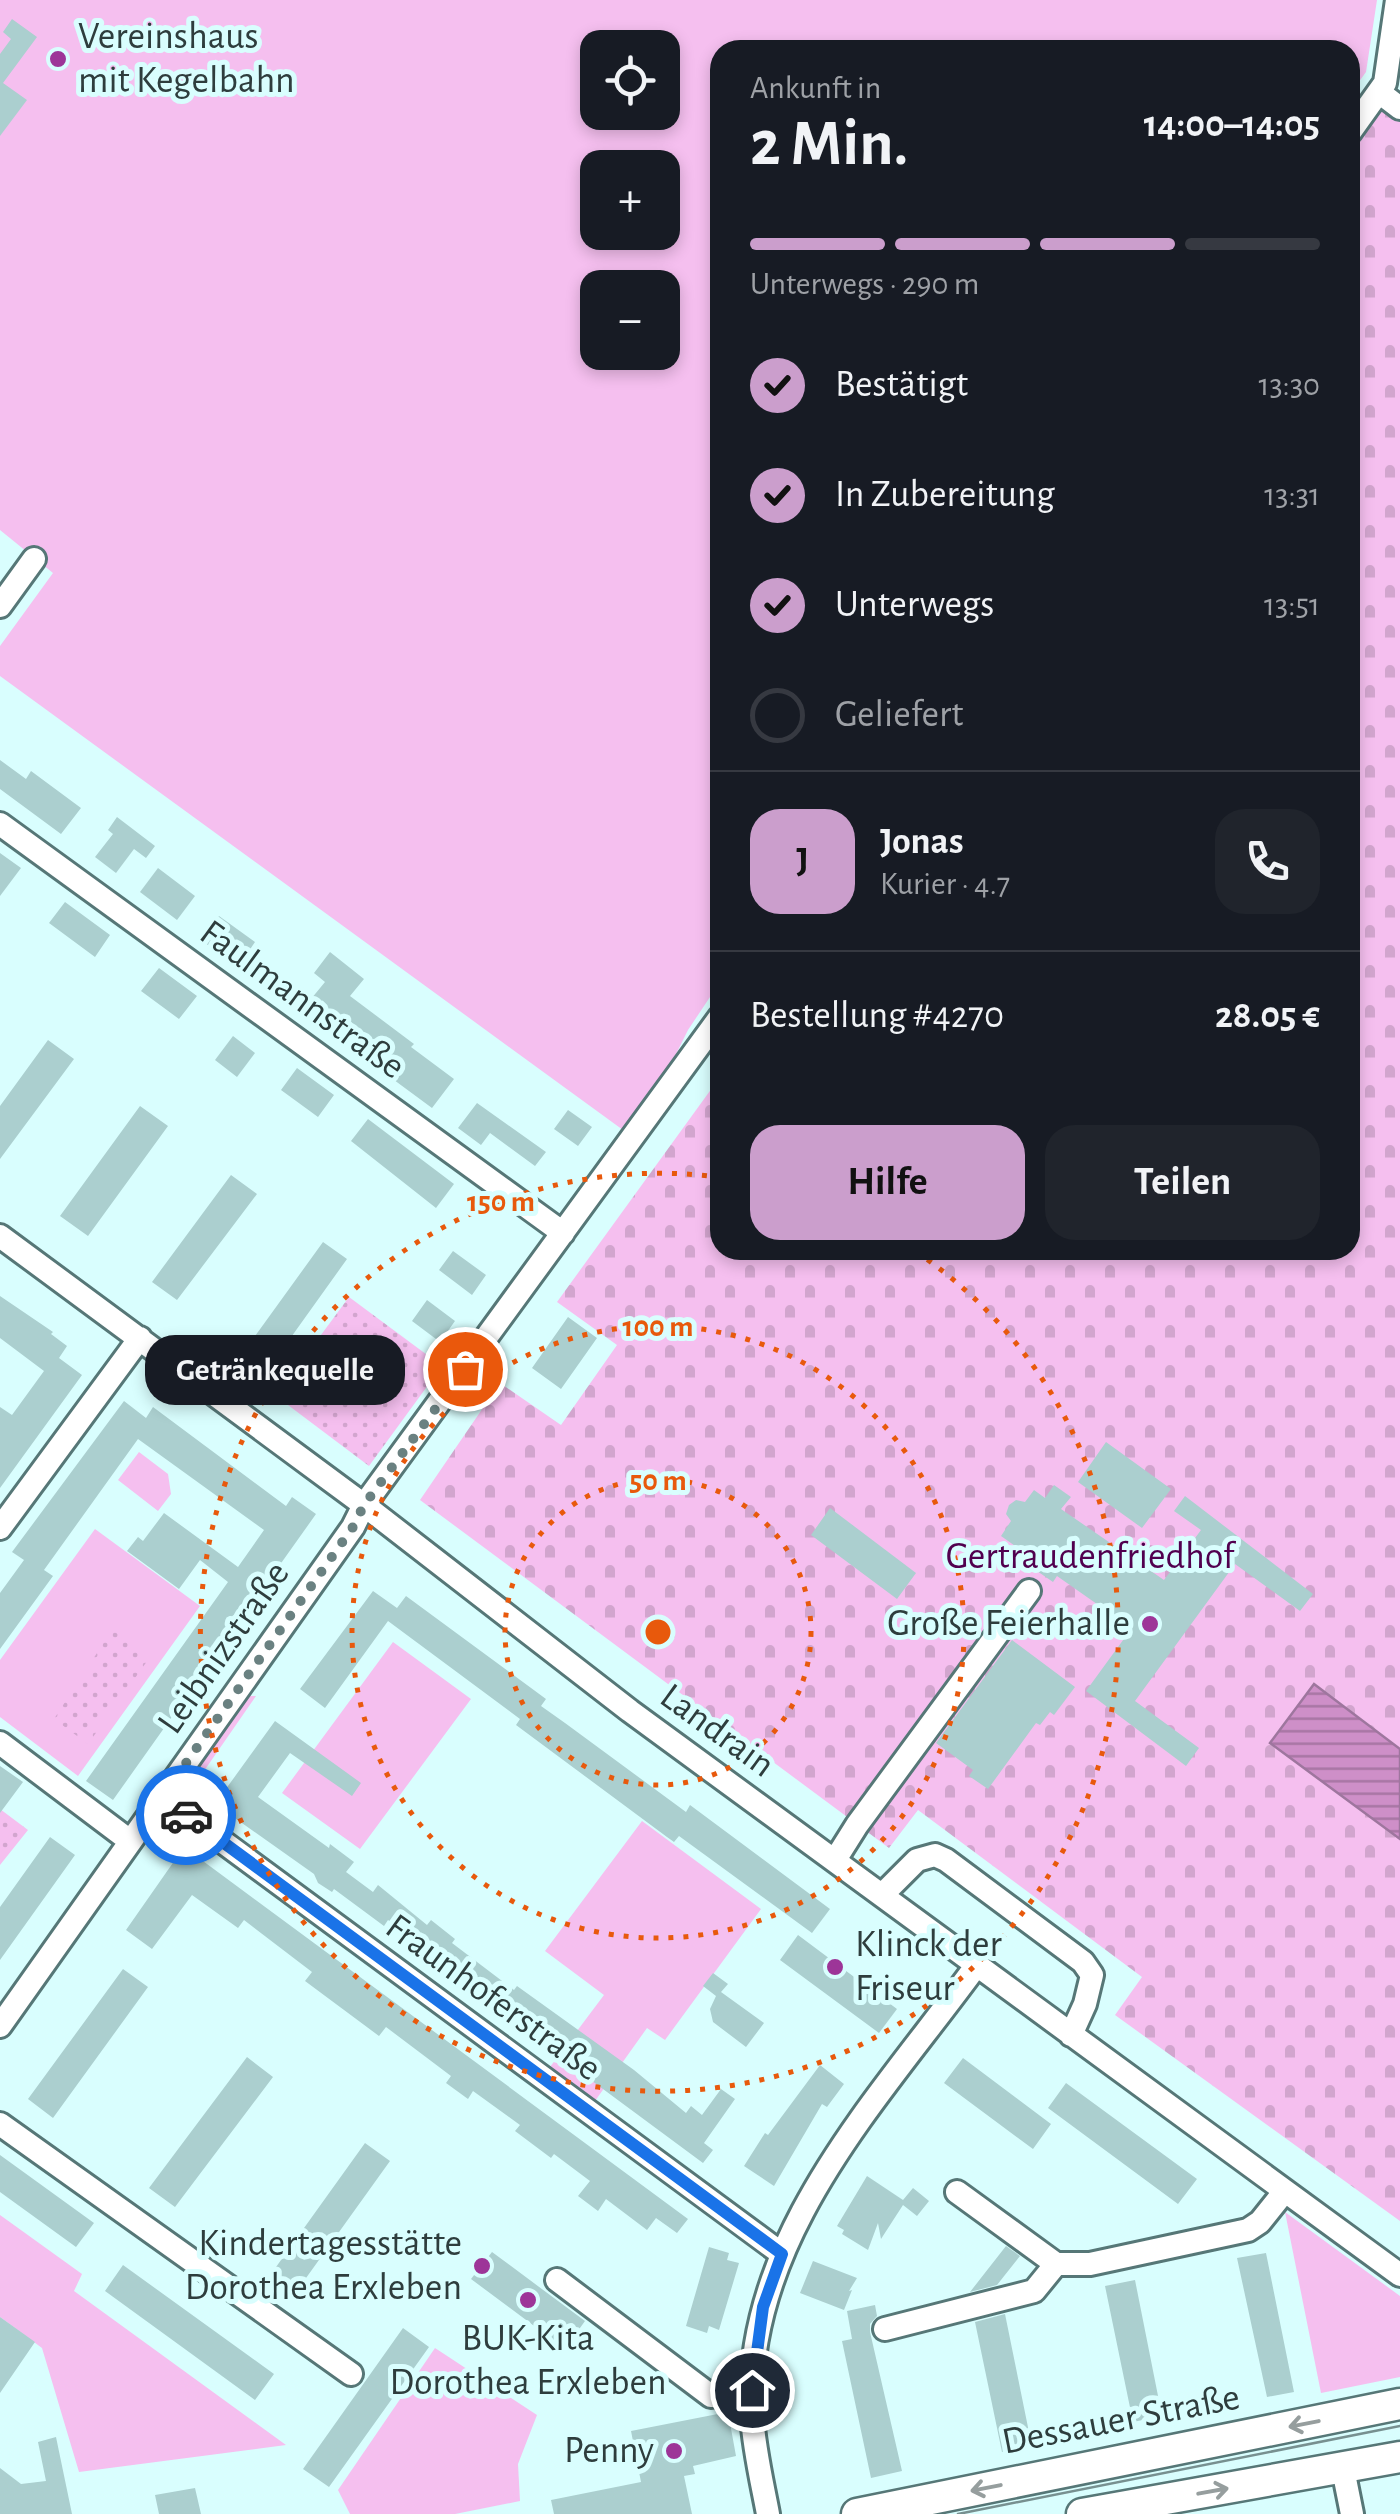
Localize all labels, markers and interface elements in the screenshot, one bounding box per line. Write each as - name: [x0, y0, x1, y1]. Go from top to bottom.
- place label: Vereinshaus mit Kegelbahn: [78, 18, 295, 100]
- map controls: [580, 30, 680, 370]
- button: locate: [580, 30, 680, 130]
- marker: Vereinshaus mit Kegelbahn: [47, 48, 69, 70]
- text: Ankunft in: [750, 72, 881, 104]
- text: 14:00–14:05: [1144, 106, 1320, 144]
- text: 2 Min.: [750, 112, 908, 177]
- button: +: [580, 150, 680, 250]
- text: Unterwegs · 290 m: [750, 268, 979, 300]
- button: −: [580, 270, 680, 370]
- icon: check: [750, 358, 805, 413]
- text: Bestätigt: [835, 366, 968, 404]
- text: 13:30: [1258, 369, 1320, 401]
- icon: check: [750, 468, 805, 523]
- text: In Zubereitung: [835, 476, 1055, 514]
- text: 13:31: [1264, 479, 1320, 511]
- icon: check: [750, 578, 805, 633]
- text: Unterwegs: [835, 586, 994, 624]
- text: 13:51: [1264, 589, 1320, 621]
- text: Geliefert: [835, 696, 963, 734]
- button: phone: [1215, 809, 1320, 914]
- text: Jonas: [880, 823, 964, 861]
- text: J: [796, 842, 809, 880]
- text: Kurier · 4.7: [880, 868, 1010, 900]
- street label: Faulmannstraße: [193, 913, 411, 1087]
- text: Bestellung #4270: [750, 997, 1004, 1035]
- text: 28.05 €: [1215, 997, 1320, 1035]
- button: Hilfe: [750, 1125, 1025, 1240]
- button: Teilen: [1045, 1125, 1320, 1240]
- text: 150 m: [467, 1187, 535, 1217]
- text: 100 m: [623, 1312, 693, 1342]
- pin: [423, 1327, 508, 1412]
- callout: Getränkequelle: [145, 1334, 405, 1404]
- icon: bag: [438, 1342, 493, 1397]
- text: Getränkequelle: [176, 1354, 374, 1386]
- text: 50 m: [629, 1466, 687, 1496]
- park label: Gertraudenfriedhof: [946, 1538, 1237, 1576]
- street label: Leibnizstraße: [151, 1555, 297, 1741]
- place label: Große Feierhalle: [887, 1605, 1130, 1643]
- marker: Große Feierhalle: [1139, 1613, 1161, 1635]
- centre of rings: [640, 1614, 676, 1650]
- street label: Landrain: [653, 1677, 781, 1785]
- courier: [136, 1765, 236, 1865]
- icon: car: [159, 1788, 214, 1843]
- street label: Fraunhoferstraße: [378, 1907, 608, 2089]
- place label: Klinck der Friseur: [855, 1926, 1002, 2008]
- marker: Klinck der Friseur: [824, 1956, 846, 1978]
- place label: Kindertagesstätte Dorothea Erxleben: [185, 2225, 462, 2307]
- marker: Kindertagesstätte Dorothea Erxleben: [471, 2255, 493, 2277]
- marker: BUK-Kita Dorothea Erxleben: [517, 2289, 539, 2311]
- place label: BUK-Kita Dorothea Erxleben: [389, 2320, 667, 2402]
- pin: [710, 2348, 795, 2433]
- icon: home: [725, 2363, 780, 2418]
- street label: Dessauer Straße: [999, 2378, 1243, 2462]
- one-way arrow: [1289, 2415, 1321, 2434]
- place label: Penny: [564, 2432, 654, 2470]
- marker: Penny: [663, 2440, 685, 2462]
- one-way arrow: [970, 2479, 1003, 2498]
- one-way arrow: [1196, 2481, 1228, 2500]

